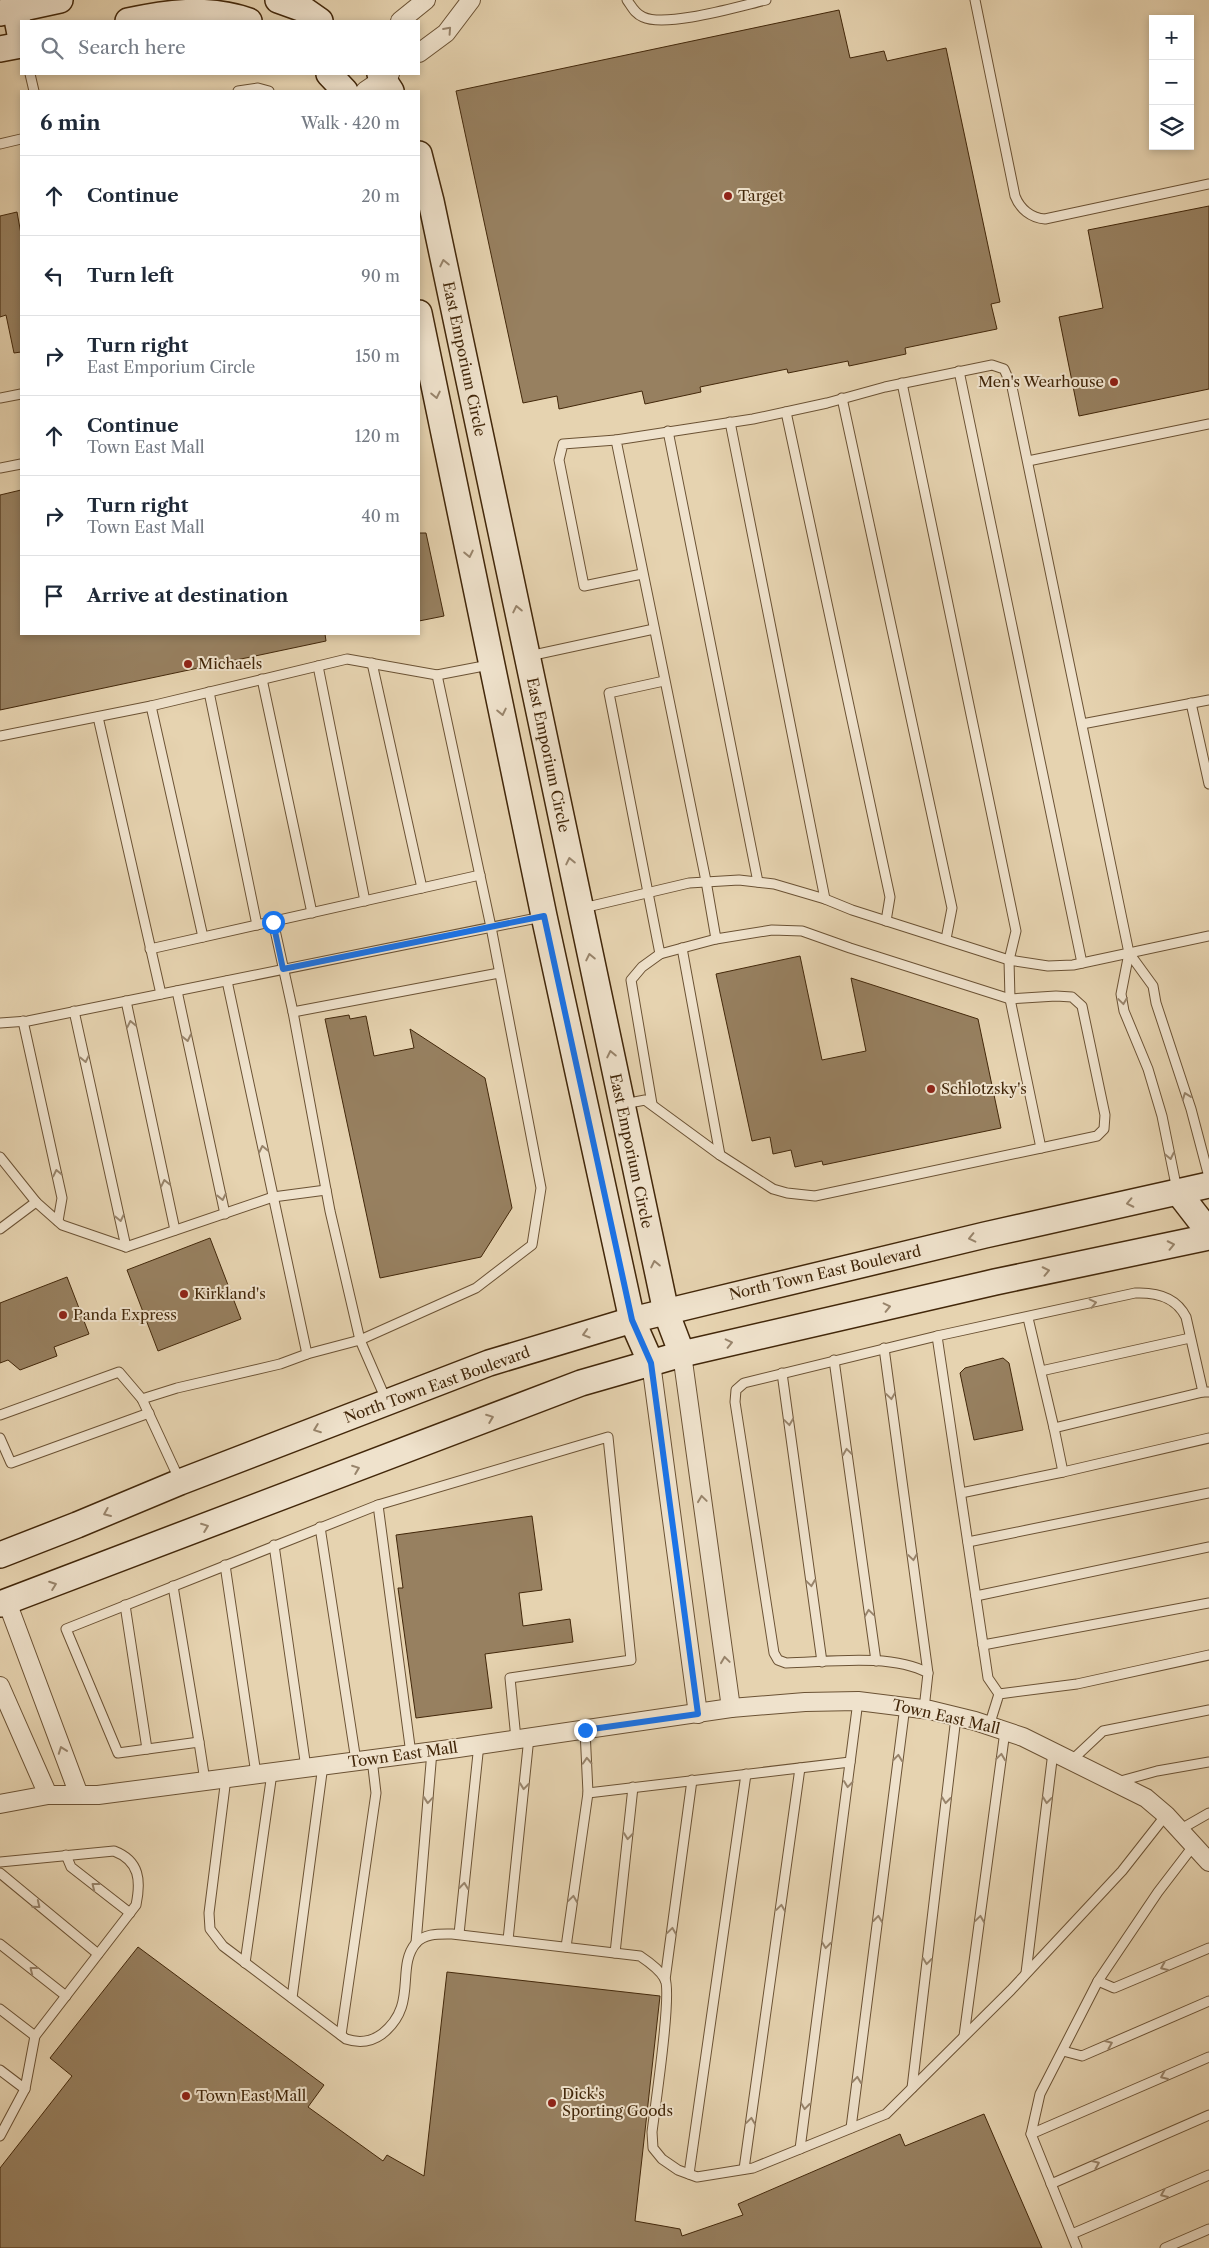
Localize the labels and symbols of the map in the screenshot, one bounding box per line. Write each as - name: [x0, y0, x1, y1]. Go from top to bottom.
- one-way arrow: [442, 26, 451, 35]
- place label: Target: [738, 186, 784, 205]
- marker: Target: [722, 190, 734, 202]
- one-way arrow: [439, 258, 450, 267]
- street label: East Emporium Circle: [439, 280, 490, 438]
- place label: Men's Wearhouse: [978, 372, 1104, 391]
- marker: Men's Wearhouse: [1108, 376, 1120, 388]
- one-way arrow: [430, 391, 441, 400]
- one-way arrow: [463, 550, 474, 559]
- one-way arrow: [512, 604, 523, 613]
- place label: Michaels: [198, 654, 262, 673]
- marker: Michaels: [182, 658, 194, 670]
- street label: East Emporium Circle: [523, 676, 574, 834]
- one-way arrow: [496, 708, 507, 717]
- one-way arrow: [565, 857, 576, 866]
- route start: [262, 911, 285, 934]
- one-way arrow: [586, 952, 596, 961]
- one-way arrow: [1117, 997, 1128, 1005]
- one-way arrow: [126, 1019, 137, 1028]
- one-way arrow: [181, 1034, 192, 1043]
- one-way arrow: [606, 1049, 617, 1058]
- one-way arrow: [79, 1054, 90, 1063]
- street label: East Emporium Circle: [606, 1072, 657, 1230]
- place label: Schlotzsky's: [941, 1079, 1027, 1098]
- marker: Schlotzsky's: [925, 1083, 937, 1095]
- one-way arrow: [1182, 1093, 1192, 1101]
- one-way arrow: [258, 1145, 269, 1153]
- one-way arrow: [1164, 1151, 1175, 1160]
- one-way arrow: [52, 1169, 63, 1178]
- one-way arrow: [160, 1178, 170, 1187]
- one-way arrow: [216, 1193, 226, 1202]
- one-way arrow: [1126, 1197, 1135, 1208]
- one-way arrow: [114, 1213, 125, 1222]
- one-way arrow: [967, 1232, 976, 1243]
- one-way arrow: [1167, 1240, 1176, 1251]
- street label: North Town East Boulevard: [727, 1241, 923, 1304]
- one-way arrow: [651, 1260, 661, 1269]
- one-way arrow: [1042, 1266, 1050, 1277]
- place label: Kirkland's: [194, 1284, 266, 1303]
- marker: Kirkland's: [178, 1288, 190, 1300]
- one-way arrow: [1089, 1298, 1097, 1309]
- one-way arrow: [883, 1302, 892, 1312]
- place label: Panda Express: [73, 1305, 177, 1324]
- marker: Panda Express: [57, 1309, 69, 1321]
- one-way arrow: [582, 1328, 590, 1338]
- one-way arrow: [725, 1338, 734, 1349]
- street label: North Town East Boulevard: [341, 1342, 532, 1427]
- one-way arrow: [885, 1393, 896, 1401]
- one-way arrow: [485, 1414, 494, 1424]
- one-way arrow: [783, 1417, 793, 1426]
- one-way arrow: [313, 1423, 322, 1433]
- one-way arrow: [842, 1448, 853, 1456]
- one-way arrow: [352, 1465, 360, 1475]
- one-way arrow: [697, 1495, 708, 1503]
- one-way arrow: [103, 1506, 112, 1517]
- one-way arrow: [200, 1523, 208, 1533]
- one-way arrow: [907, 1553, 917, 1562]
- one-way arrow: [805, 1579, 816, 1587]
- one-way arrow: [48, 1581, 56, 1591]
- one-way arrow: [865, 1609, 875, 1618]
- one-way arrow: [720, 1656, 730, 1664]
- street label: Town East Mall: [890, 1695, 1002, 1738]
- route end: [574, 1719, 597, 1742]
- street label: Town East Mall: [347, 1737, 459, 1772]
- one-way arrow: [58, 1746, 68, 1755]
- one-way arrow: [892, 1753, 903, 1761]
- one-way arrow: [995, 1753, 1006, 1761]
- one-way arrow: [581, 1757, 592, 1765]
- one-way arrow: [843, 1780, 853, 1788]
- one-way arrow: [518, 1782, 529, 1790]
- one-way arrow: [423, 1796, 434, 1804]
- one-way arrow: [941, 1796, 952, 1804]
- one-way arrow: [1042, 1797, 1053, 1805]
- one-way arrow: [623, 1832, 634, 1840]
- one-way arrow: [458, 1882, 469, 1890]
- one-way arrow: [92, 1884, 101, 1892]
- one-way arrow: [567, 1895, 578, 1903]
- one-way arrow: [31, 1899, 40, 1907]
- one-way arrow: [775, 1904, 785, 1913]
- one-way arrow: [974, 1914, 984, 1923]
- one-way arrow: [872, 1915, 883, 1923]
- one-way arrow: [666, 1927, 676, 1936]
- one-way arrow: [822, 1941, 832, 1950]
- one-way arrow: [922, 1957, 933, 1965]
- one-way arrow: [1160, 1961, 1169, 1971]
- one-way arrow: [29, 1967, 39, 1976]
- one-way arrow: [1104, 2040, 1113, 2051]
- one-way arrow: [1160, 2070, 1169, 2081]
- one-way arrow: [851, 2076, 862, 2084]
- place label: Dick's Sporting Goods: [562, 2084, 673, 2120]
- place label: Town East Mall: [196, 2086, 307, 2105]
- marker: Town East Mall: [180, 2090, 192, 2102]
- marker: Dick's Sporting Goods: [546, 2097, 558, 2109]
- one-way arrow: [801, 2102, 811, 2111]
- one-way arrow: [745, 2117, 755, 2125]
- one-way arrow: [1091, 2160, 1100, 2171]
- one-way arrow: [1160, 2188, 1169, 2199]

